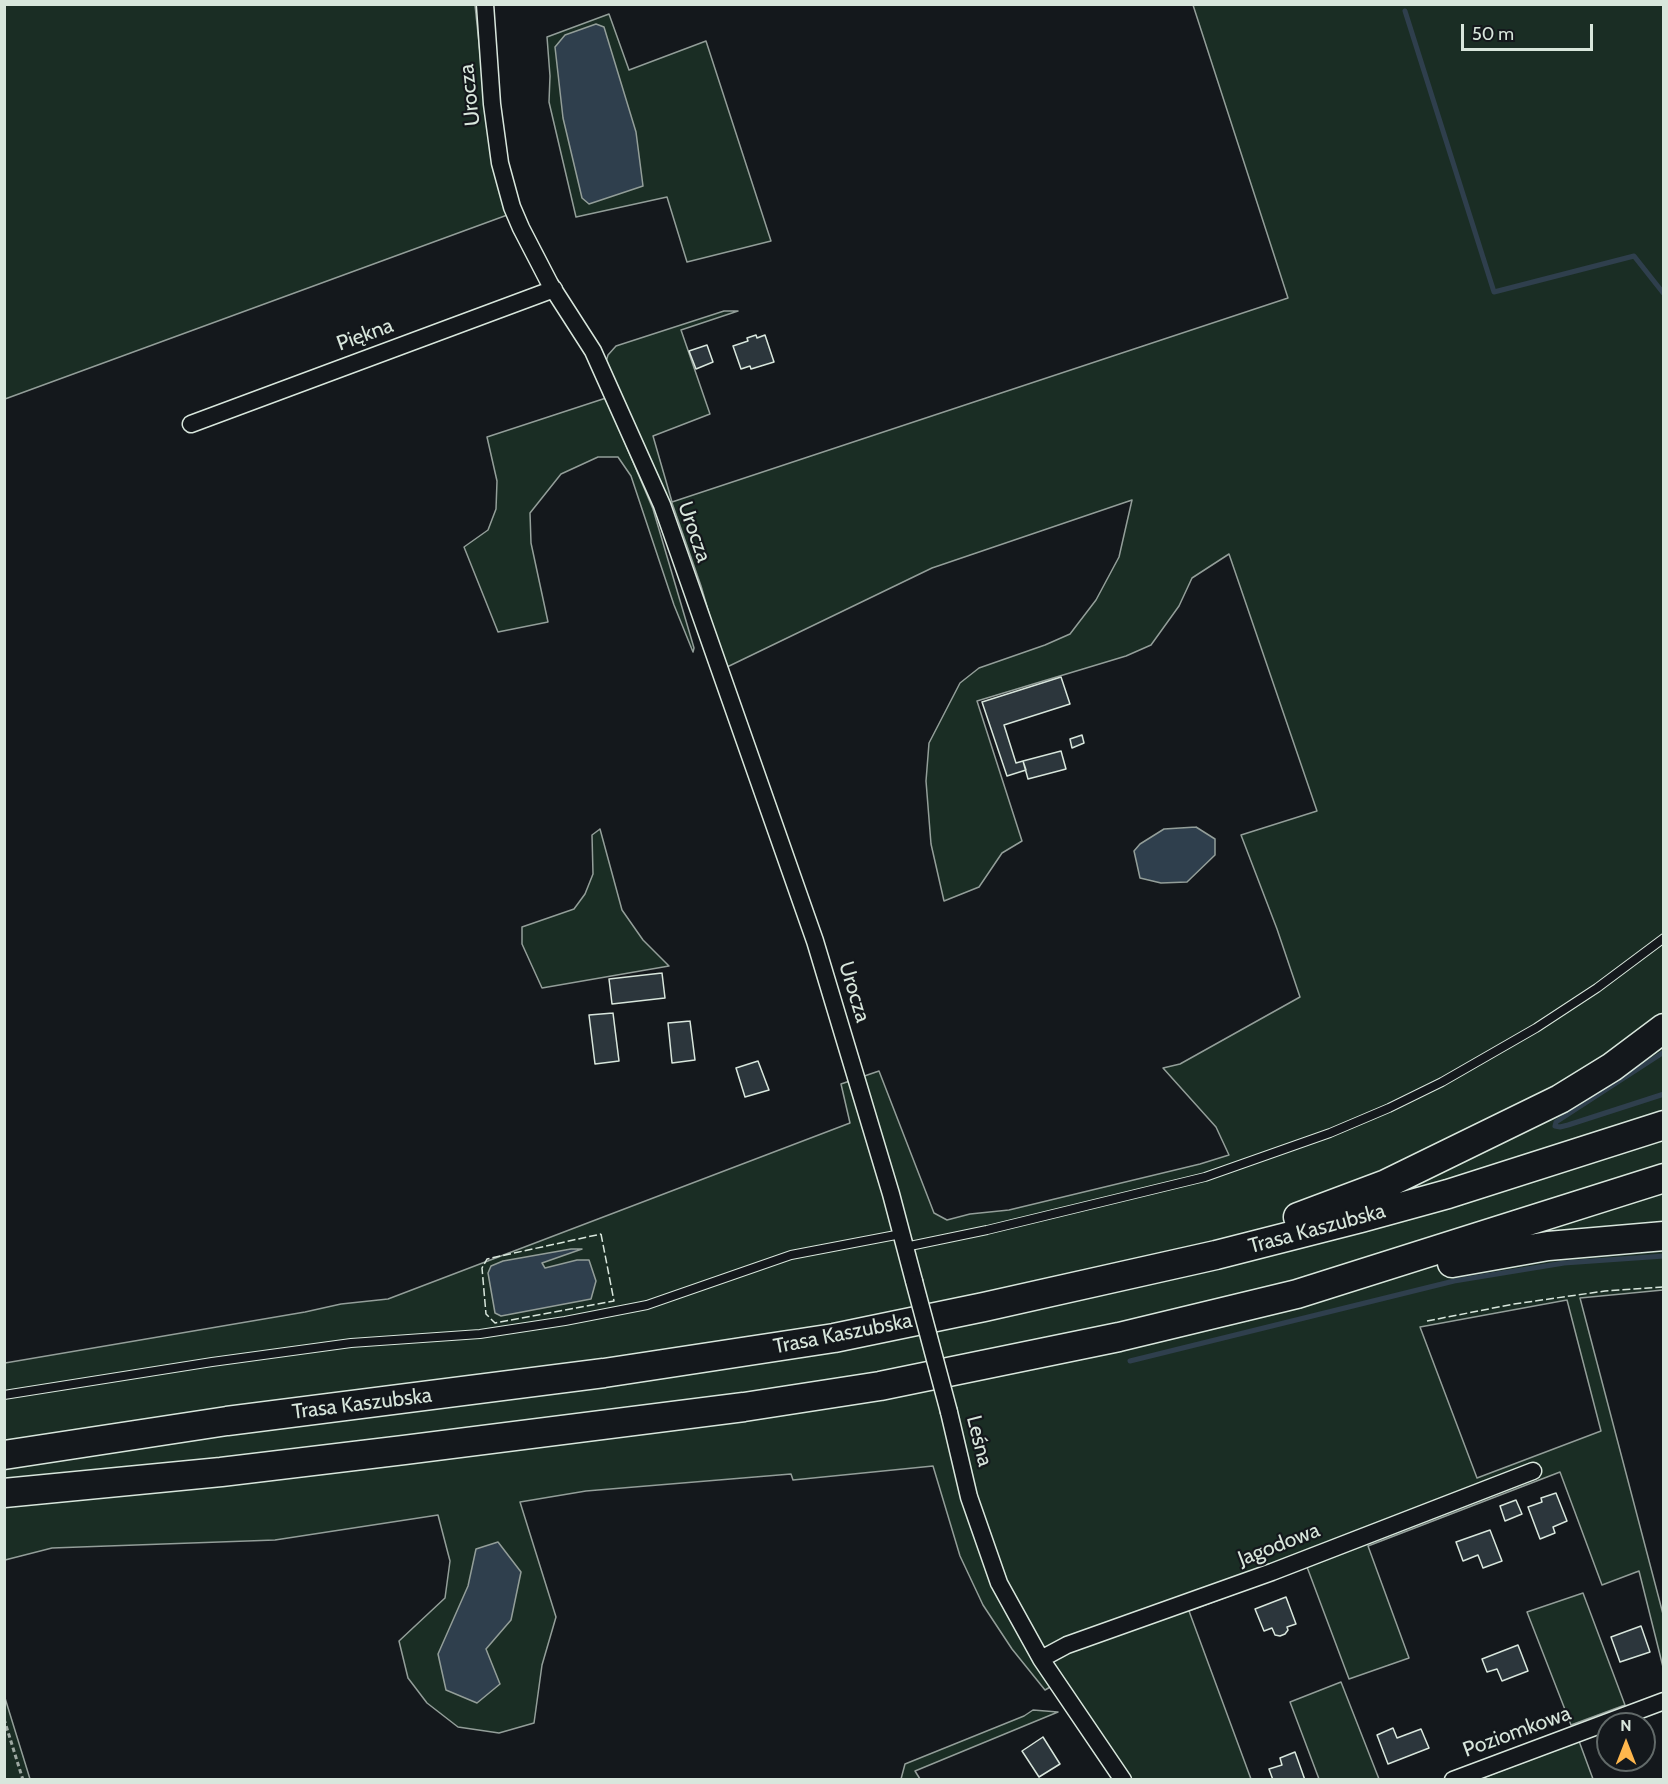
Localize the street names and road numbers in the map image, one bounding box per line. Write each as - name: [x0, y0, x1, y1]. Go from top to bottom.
- street label: Urocza: [454, 63, 486, 127]
- street label: Piękna: [333, 313, 397, 357]
- street label: Urocza: [672, 498, 716, 566]
- street label: Urocza: [833, 959, 875, 1025]
- street label: Trasa Kaszubska: [1246, 1199, 1388, 1259]
- street label: Trasa Kaszubska: [772, 1308, 914, 1360]
- street label: Trasa Kaszubska: [291, 1383, 433, 1425]
- street label: Leśna: [961, 1413, 997, 1469]
- street label: Jagodowa: [1235, 1518, 1323, 1572]
- street label: Poziomkowa: [1460, 1701, 1574, 1763]

